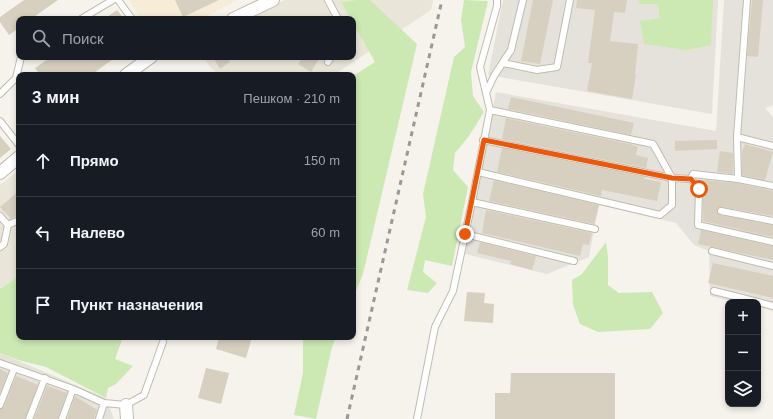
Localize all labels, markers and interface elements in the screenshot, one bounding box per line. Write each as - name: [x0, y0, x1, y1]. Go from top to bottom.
- search box: [16, 16, 356, 60]
- icon: search: [30, 27, 52, 49]
- text: Поиск: [62, 30, 104, 47]
- text: 3 мин: [32, 88, 79, 107]
- text: Пешком · 210 m: [243, 91, 340, 106]
- icon: ahead: [32, 150, 54, 172]
- text: Прямо: [70, 152, 119, 169]
- text: 150 m: [304, 153, 340, 168]
- route start: [690, 180, 708, 198]
- icon: left: [32, 222, 54, 244]
- text: Налево: [70, 224, 125, 241]
- text: 60 m: [311, 225, 340, 240]
- route end: [456, 225, 474, 243]
- icon: arrive: [32, 294, 54, 316]
- text: Пункт назначения: [70, 296, 203, 313]
- map controls: [725, 299, 761, 407]
- button: +: [725, 299, 761, 335]
- button: −: [725, 335, 761, 371]
- button: layers: [725, 371, 761, 407]

